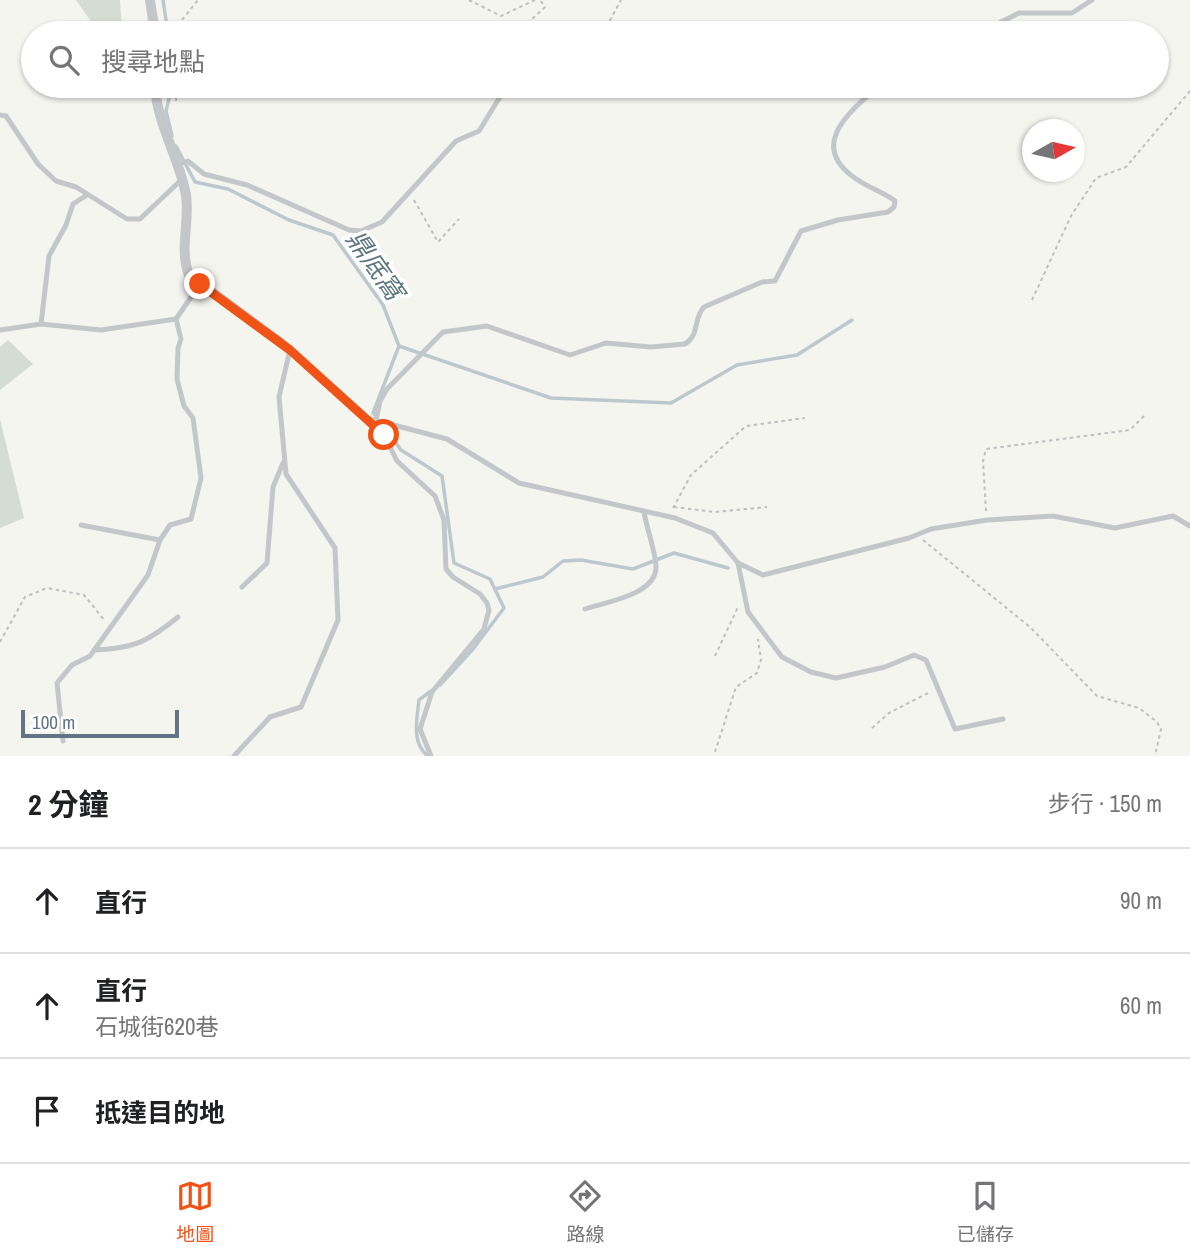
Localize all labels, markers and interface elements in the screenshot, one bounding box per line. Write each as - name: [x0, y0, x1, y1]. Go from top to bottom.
- search box: [21, 21, 1169, 98]
- icon: search: [45, 41, 83, 79]
- text: 搜尋地點: [101, 44, 205, 79]
- north arrow: [1022, 119, 1085, 182]
- water label: 鼎底窩: [339, 223, 414, 310]
- route end: [184, 268, 215, 299]
- route start: [368, 419, 399, 450]
- scale bar: [21, 707, 178, 739]
- text: 100 m: [32, 709, 75, 735]
- text: 2 分鐘: [28, 784, 109, 824]
- text: 步行 · 150 m: [1048, 788, 1162, 819]
- icon: ahead: [28, 882, 66, 920]
- text: 直行: [95, 885, 147, 920]
- text: 90 m: [1120, 885, 1162, 916]
- text: 直行: [95, 973, 147, 1008]
- icon: ahead: [28, 987, 66, 1025]
- text: 60 m: [1120, 990, 1162, 1021]
- text: 石城街620巷: [95, 1011, 218, 1042]
- icon: arrive: [28, 1092, 66, 1130]
- text: 抵達目的地: [95, 1095, 225, 1130]
- tab: 地圖: [176, 1177, 214, 1247]
- tab: 路線: [566, 1177, 605, 1247]
- tab: 已儲存: [957, 1177, 1014, 1247]

